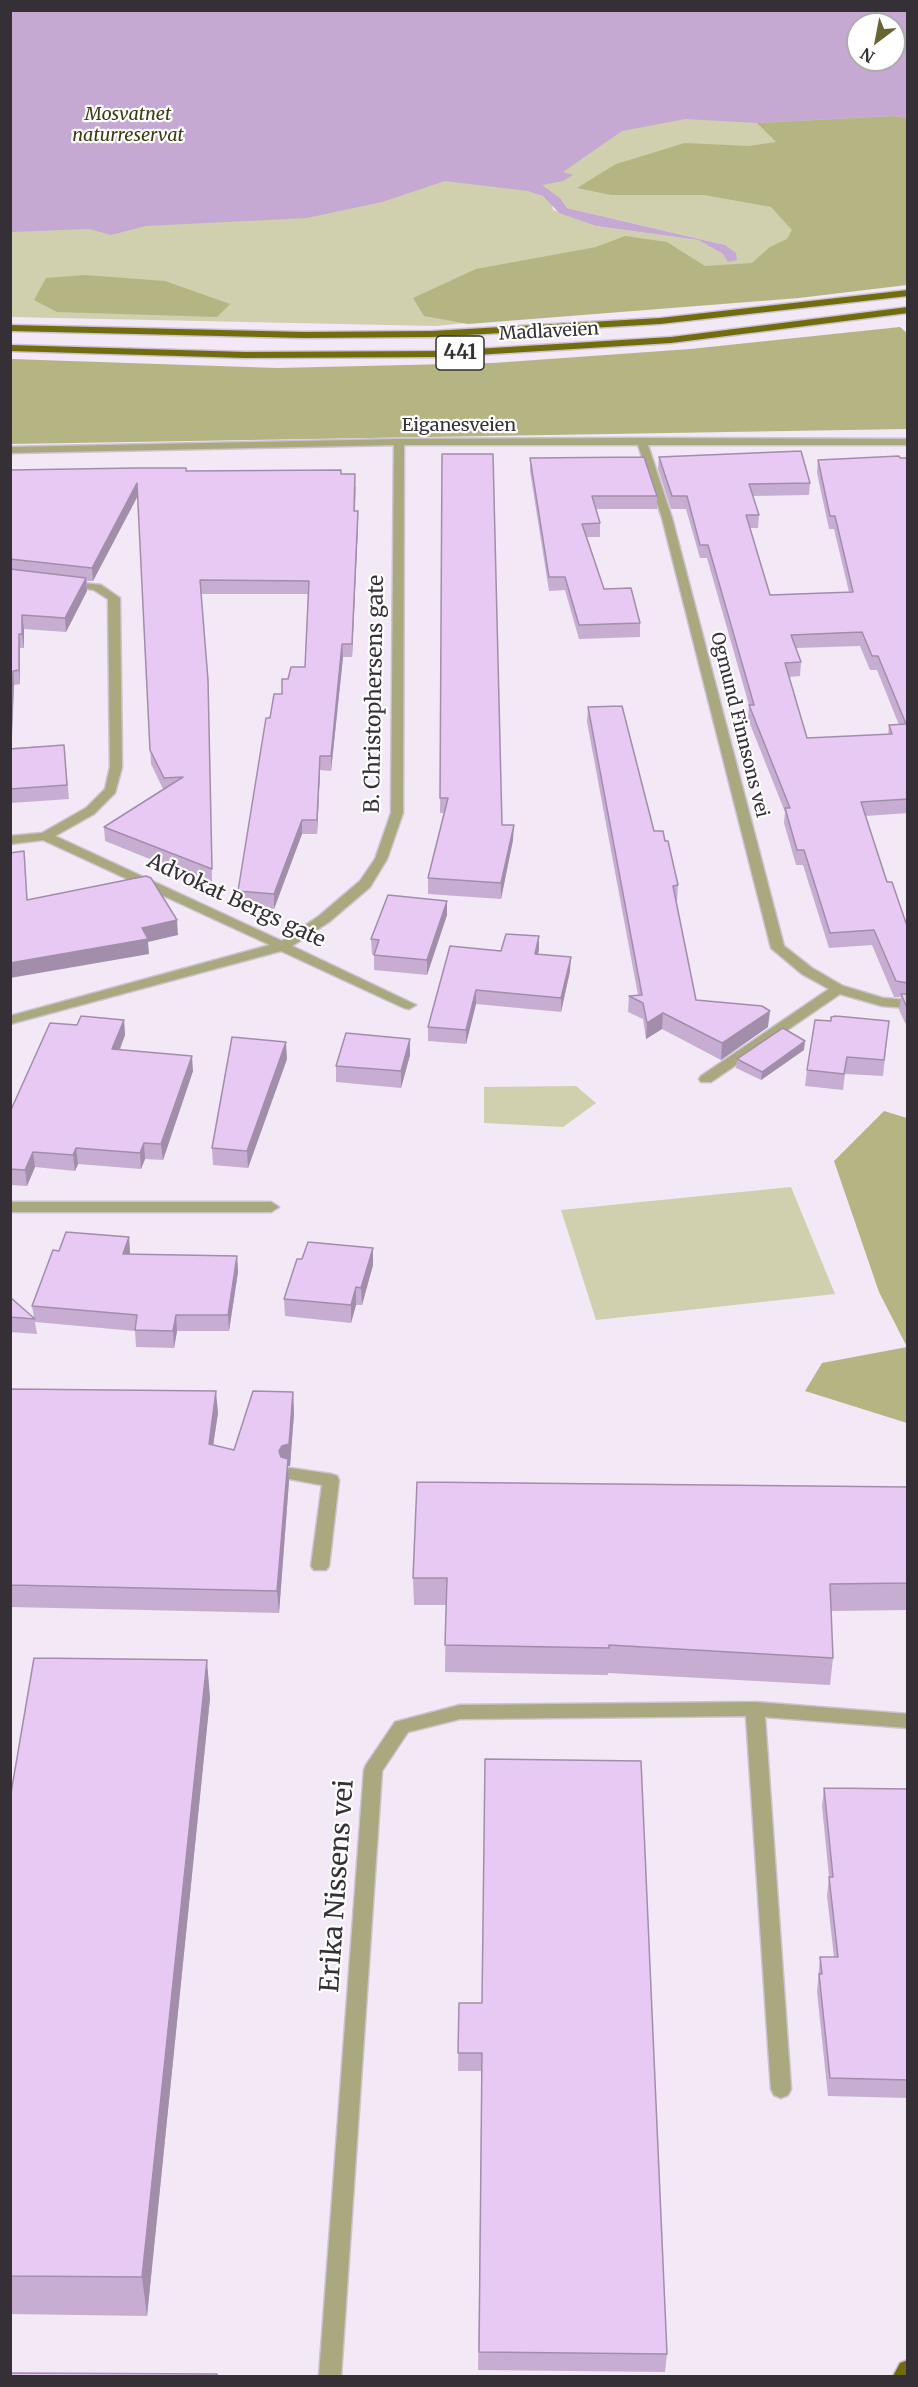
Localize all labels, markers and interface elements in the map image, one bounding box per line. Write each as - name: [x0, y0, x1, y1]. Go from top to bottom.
- north arrow: [846, 12, 906, 72]
- text: N: [857, 44, 878, 67]
- park label: Mosvatnet naturreservat: [72, 104, 184, 146]
- street label: Madlaveien: [498, 319, 600, 345]
- road number: 441: [436, 336, 484, 370]
- street label: Eiganesveien: [402, 415, 516, 437]
- street label: B. Christophersens gate: [360, 575, 390, 813]
- street label: Ogmund Finnsons vei: [706, 630, 772, 820]
- street label: Advokat Bergs gate: [143, 849, 329, 953]
- street label: Erika Nissens vei: [315, 1779, 361, 1993]

